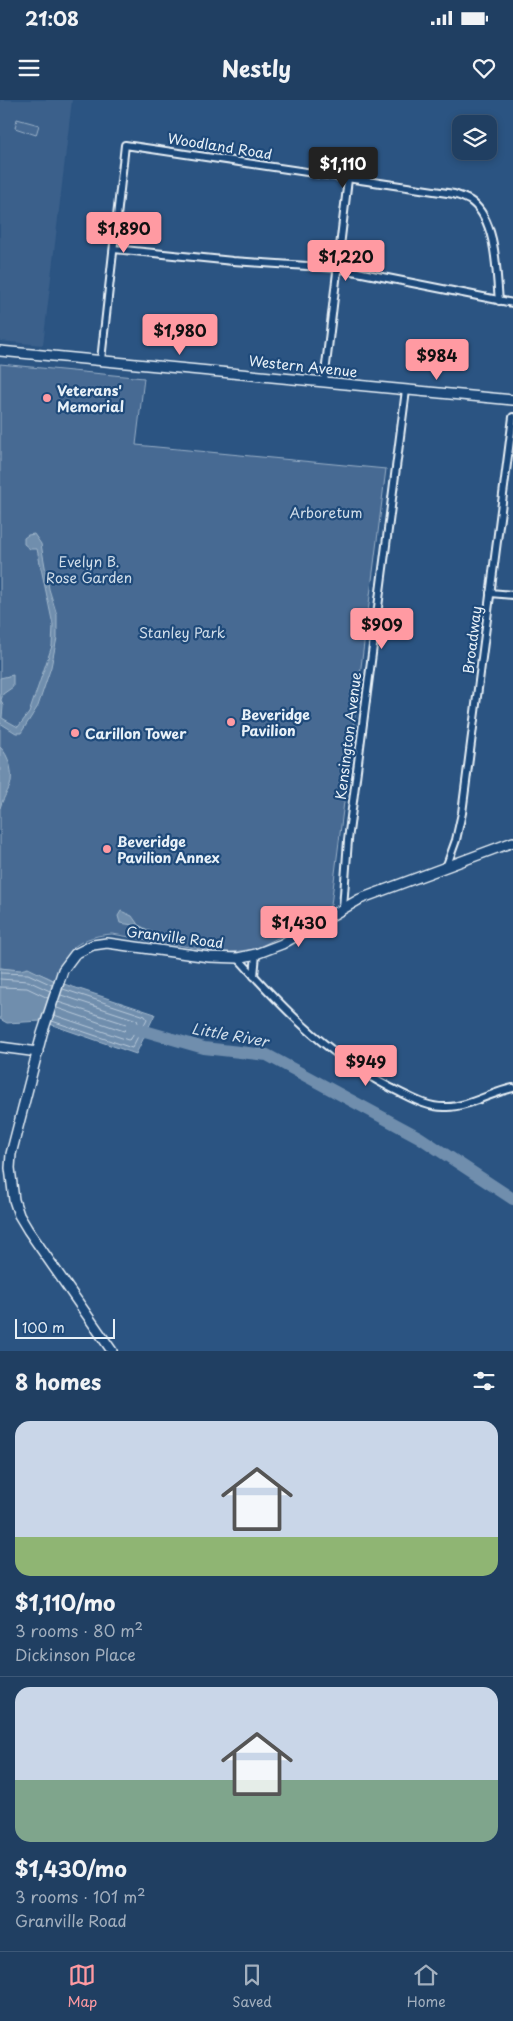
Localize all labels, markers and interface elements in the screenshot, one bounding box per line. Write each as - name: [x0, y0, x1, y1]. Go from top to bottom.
- text: 21:08: [25, 4, 79, 32]
- text: Nestly: [222, 51, 291, 84]
- icon: menu: [15, 54, 43, 82]
- icon: heart: [470, 54, 498, 82]
- map controls: [452, 115, 497, 160]
- button: layers: [452, 115, 497, 160]
- street label: Woodland Road: [166, 127, 274, 165]
- pin: $1,110: [302, 146, 384, 189]
- text: $1,110: [320, 151, 366, 175]
- pin: $1,890: [83, 212, 165, 254]
- text: $1,890: [97, 216, 151, 240]
- pin: $1,220: [305, 240, 387, 282]
- text: $1,220: [318, 244, 374, 268]
- pin: $1,980: [139, 314, 221, 356]
- text: $1,980: [153, 318, 207, 342]
- pin: $984: [407, 338, 467, 381]
- text: $984: [417, 343, 457, 367]
- street label: Western Avenue: [248, 350, 359, 382]
- place label: Veterans' Memorial: [57, 380, 124, 417]
- marker: Veterans' Memorial: [41, 392, 53, 404]
- park label: Arboretum: [290, 502, 362, 523]
- park label: Evelyn B. Rose Garden: [46, 551, 132, 588]
- street label: Broadway: [457, 605, 487, 675]
- pin: $909: [352, 608, 412, 650]
- text: $909: [361, 612, 403, 636]
- park label: Stanley Park: [139, 622, 226, 643]
- street label: Kensington Avenue: [330, 671, 366, 801]
- place label: Beveridge Pavilion: [241, 704, 310, 741]
- marker: Beveridge Pavilion: [225, 716, 237, 728]
- place label: Carillon Tower: [85, 723, 187, 744]
- marker: Carillon Tower: [69, 727, 81, 739]
- place label: Beveridge Pavilion Annex: [117, 831, 220, 868]
- marker: Beveridge Pavilion Annex: [101, 843, 113, 855]
- pin: $1,430: [258, 906, 340, 948]
- text: $1,430: [271, 910, 327, 934]
- street label: Granville Road: [125, 921, 225, 953]
- water label: Little River: [190, 1016, 272, 1052]
- pin: $949: [336, 1044, 396, 1087]
- text: $949: [346, 1049, 386, 1073]
- scale bar: [15, 1316, 115, 1339]
- text: 100 m: [22, 1317, 65, 1338]
- text: 8 homes: [15, 1365, 101, 1397]
- icon: filters: [470, 1367, 498, 1395]
- icon: home: [212, 1454, 302, 1544]
- text: $1,110/mo: [15, 1586, 115, 1618]
- text: 3 rooms · 80 m²: [15, 1618, 143, 1642]
- text: Dickinson Place: [15, 1642, 136, 1666]
- icon: home: [212, 1719, 302, 1809]
- text: $1,430/mo: [15, 1852, 127, 1884]
- text: 3 rooms · 101 m²: [15, 1884, 146, 1908]
- text: Granville Road: [15, 1908, 127, 1932]
- tab: Map: [67, 1961, 97, 2012]
- tab: Saved: [232, 1961, 272, 2012]
- tab: Home: [407, 1961, 446, 2012]

